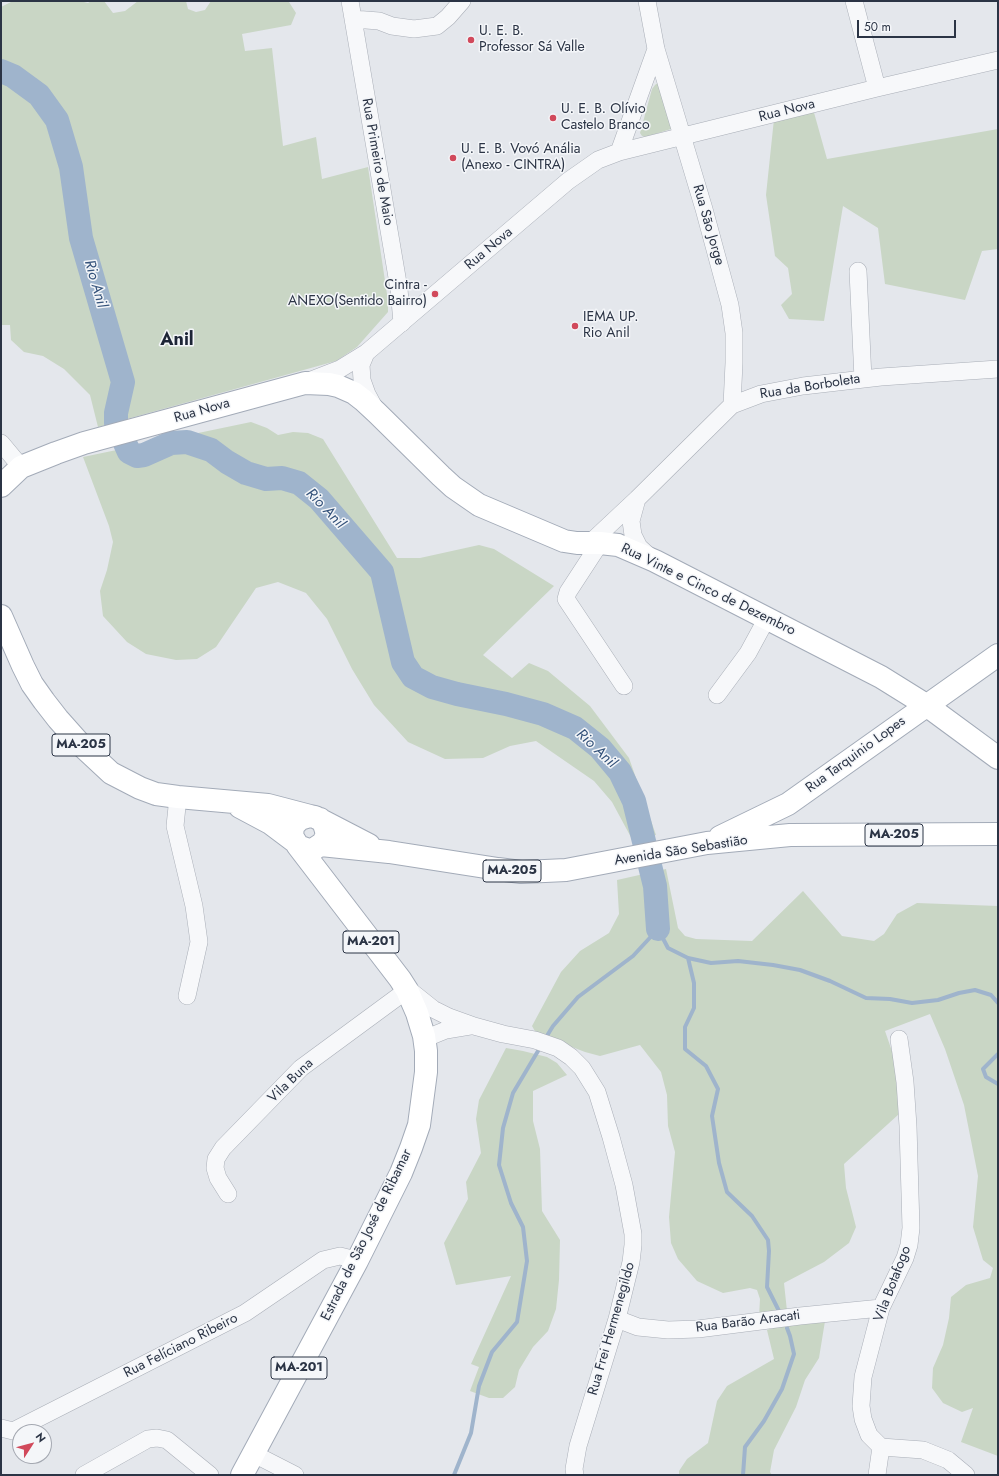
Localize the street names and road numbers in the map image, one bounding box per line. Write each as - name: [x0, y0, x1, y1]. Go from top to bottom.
- street label: Rua Nova: [757, 96, 817, 126]
- street label: Rua Primeiro de Maio: [358, 97, 396, 227]
- street label: Rua São Jorge: [688, 183, 728, 267]
- street label: Rua Nova: [462, 224, 516, 274]
- street label: Rua da Borboleta: [759, 371, 861, 403]
- street label: Rua Nova: [172, 395, 232, 427]
- street label: Rua Vinte e Cinco de Dezembro: [618, 540, 798, 640]
- street label: Rua Tarquinio Lopes: [803, 713, 909, 797]
- road number: MA-205: [52, 734, 110, 756]
- road number: MA-205: [865, 824, 923, 846]
- street label: Avenida São Sebastião: [613, 832, 749, 870]
- road number: MA-205: [483, 860, 541, 882]
- road number: MA-201: [343, 931, 399, 953]
- street label: Vila Buna: [265, 1055, 317, 1107]
- street label: Estrada de São José de Ribamar: [318, 1146, 416, 1324]
- street label: Vila Botafogo: [871, 1244, 915, 1324]
- street label: Rua Frei Hermenegildo: [585, 1261, 639, 1397]
- street label: Rua Barão Aracati: [695, 1307, 801, 1337]
- street label: Rua Felíciano Ribeiro: [121, 1310, 241, 1382]
- road number: MA-201: [271, 1357, 327, 1379]

